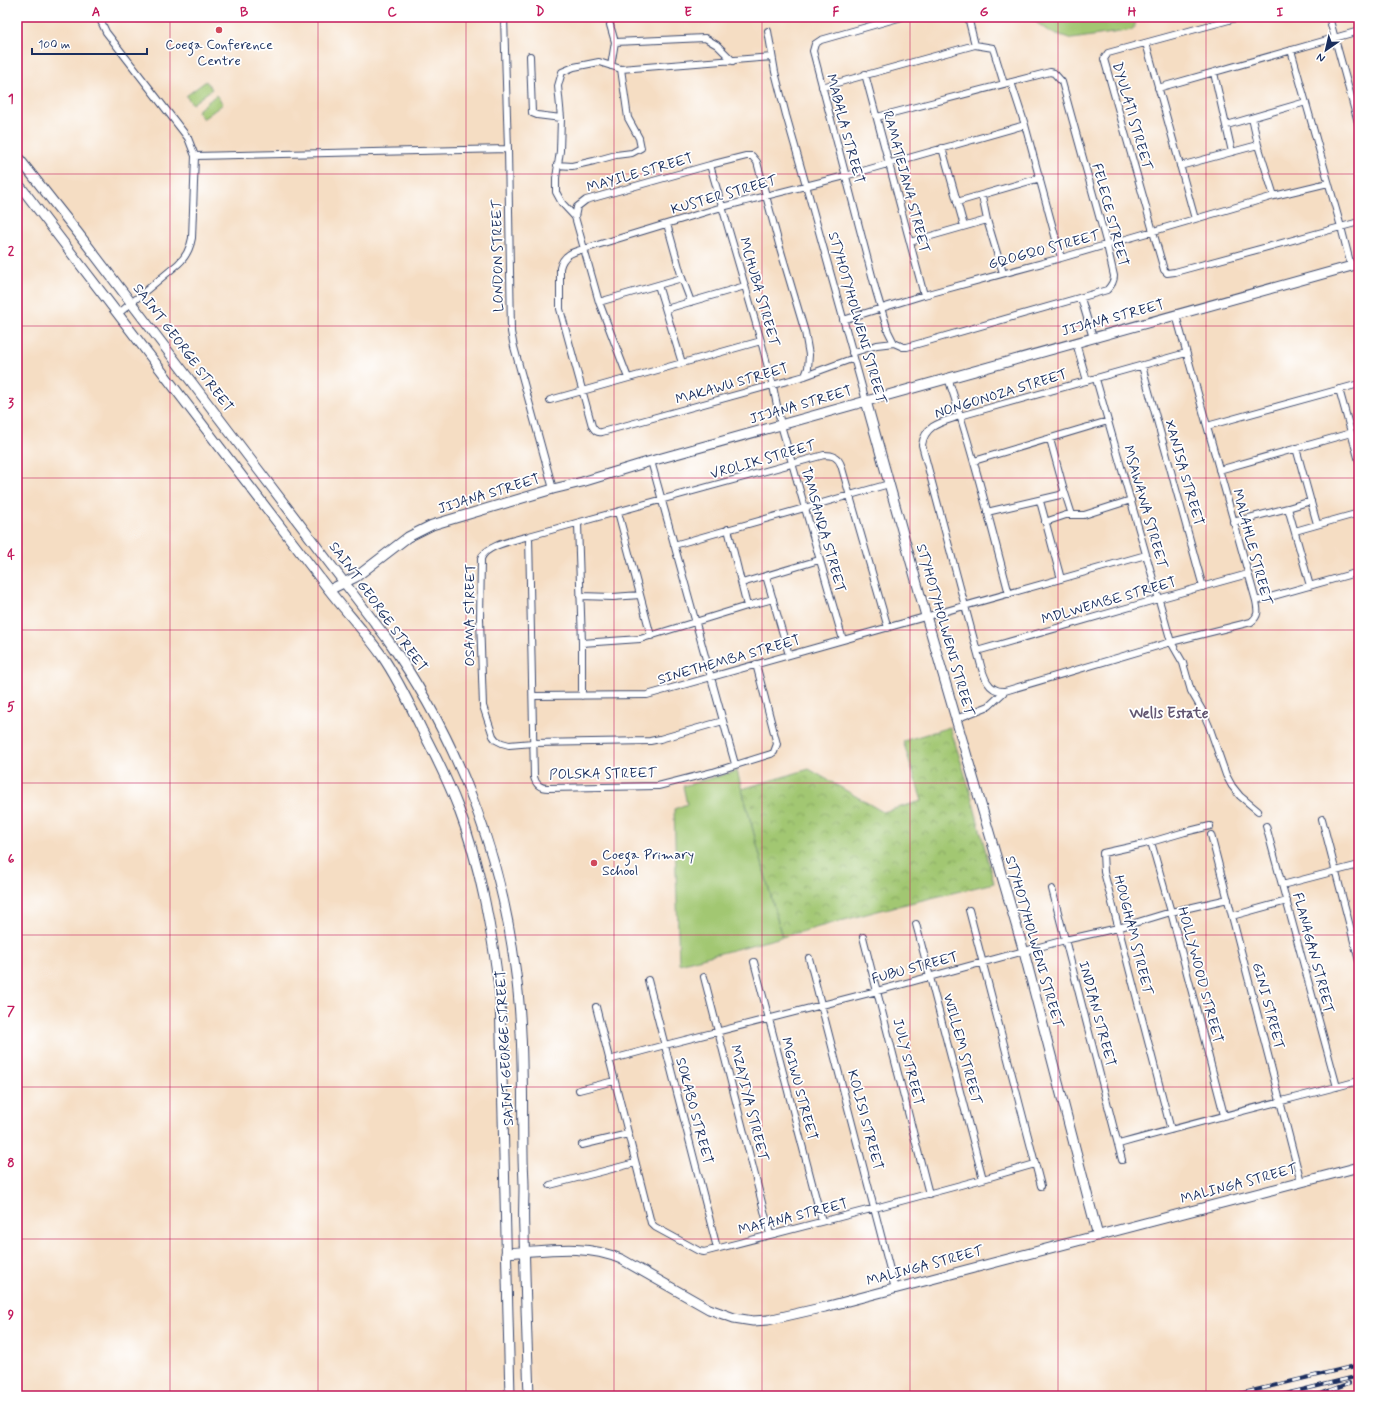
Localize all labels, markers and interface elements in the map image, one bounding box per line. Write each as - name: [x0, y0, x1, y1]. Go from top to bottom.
- text: A: [92, 4, 100, 21]
- text: B: [240, 4, 249, 21]
- text: C: [387, 4, 397, 21]
- text: D: [536, 4, 545, 21]
- text: E: [684, 4, 692, 21]
- text: F: [833, 4, 840, 21]
- text: G: [980, 4, 989, 21]
- text: H: [1128, 4, 1137, 21]
- text: I: [1277, 4, 1284, 21]
- marker: Coega Conference Centre: [214, 25, 224, 35]
- scale bar: [32, 30, 147, 56]
- north arrow: [1306, 30, 1346, 70]
- place label: Coega Conference Centre: [165, 36, 273, 70]
- text: 100 m: [38, 37, 70, 53]
- text: N: [1314, 50, 1328, 65]
- street label: DYULATI STREET: [1108, 60, 1156, 172]
- street label: MABALA STREET: [822, 72, 868, 186]
- text: 1: [8, 91, 14, 108]
- street label: RAMATEJANA STREET: [878, 109, 934, 255]
- street label: MAYILE STREET: [585, 149, 695, 197]
- street label: FELECE STREET: [1088, 161, 1132, 269]
- street label: KUSTER STREET: [669, 171, 780, 219]
- street label: LONDON STREET: [488, 199, 508, 312]
- street label: GQOGQO STREET: [986, 226, 1102, 274]
- street label: STYHOTYHOLWENI STREET: [824, 230, 890, 407]
- street label: MCHUBA STREET: [735, 236, 783, 349]
- text: 2: [8, 243, 15, 260]
- street label: SAINT GEORGE STREET: [129, 280, 237, 416]
- street label: JIJANA STREET: [1060, 296, 1166, 340]
- street label: MAKAWU STREET: [674, 359, 790, 409]
- street label: NONGONOZA STREET: [932, 365, 1070, 423]
- street label: JIJANA STREET: [748, 382, 854, 428]
- text: 3: [8, 395, 14, 412]
- street label: XANISA STREET: [1160, 418, 1208, 528]
- street label: VROLIK STREET: [708, 436, 818, 484]
- street label: MSAWAWA STREET: [1119, 444, 1171, 571]
- street label: TAMSANQA STREET: [796, 465, 850, 595]
- street label: JIJANA STREET: [436, 470, 542, 518]
- street label: MALAHLE STREET: [1228, 487, 1276, 607]
- street label: SAINT GEORGE STREET: [325, 538, 431, 676]
- street label: STYHOTYHOLWENI STREET: [912, 542, 978, 719]
- text: 4: [7, 547, 15, 564]
- street label: OSAMA STREET: [461, 563, 479, 667]
- street label: MDLWEMBE STREET: [1039, 573, 1179, 629]
- street label: SINETHEMBA STREET: [656, 631, 802, 689]
- text: 5: [7, 699, 15, 716]
- district label: Wells Estate: [1128, 704, 1209, 724]
- street label: POLSKA STREET: [549, 764, 657, 784]
- place label: Coega Primary School: [602, 846, 694, 880]
- text: 6: [8, 851, 15, 868]
- street label: STYHOTYHOLWENI STREET: [1001, 854, 1067, 1031]
- marker: Coega Primary School: [589, 858, 599, 868]
- street label: HOUGHAM STREET: [1109, 873, 1157, 997]
- street label: FLANAGAN STREET: [1288, 891, 1338, 1015]
- street label: HOLLYWOOD STREET: [1173, 905, 1227, 1045]
- street label: FUBU STREET: [870, 948, 960, 988]
- street label: INDIAN STREET: [1074, 959, 1120, 1069]
- street label: GINI STREET: [1248, 961, 1288, 1051]
- street label: SAINT GEORGE STREET: [492, 969, 518, 1127]
- street label: WILLEM STREET: [939, 992, 986, 1107]
- text: 7: [7, 1003, 15, 1020]
- street label: JULY STREET: [889, 1017, 927, 1107]
- street label: MGIWU STREET: [777, 1035, 821, 1143]
- street label: MZAYIYA STREET: [726, 1043, 772, 1163]
- street label: SOKABO STREET: [671, 1056, 717, 1166]
- street label: KOLISI STREET: [843, 1068, 887, 1172]
- text: 8: [7, 1155, 15, 1172]
- street label: MALINGA STREET: [1179, 1160, 1300, 1208]
- street label: MAFANA STREET: [736, 1195, 850, 1239]
- street label: MALINGA STREET: [865, 1242, 986, 1290]
- text: 9: [8, 1307, 15, 1324]

